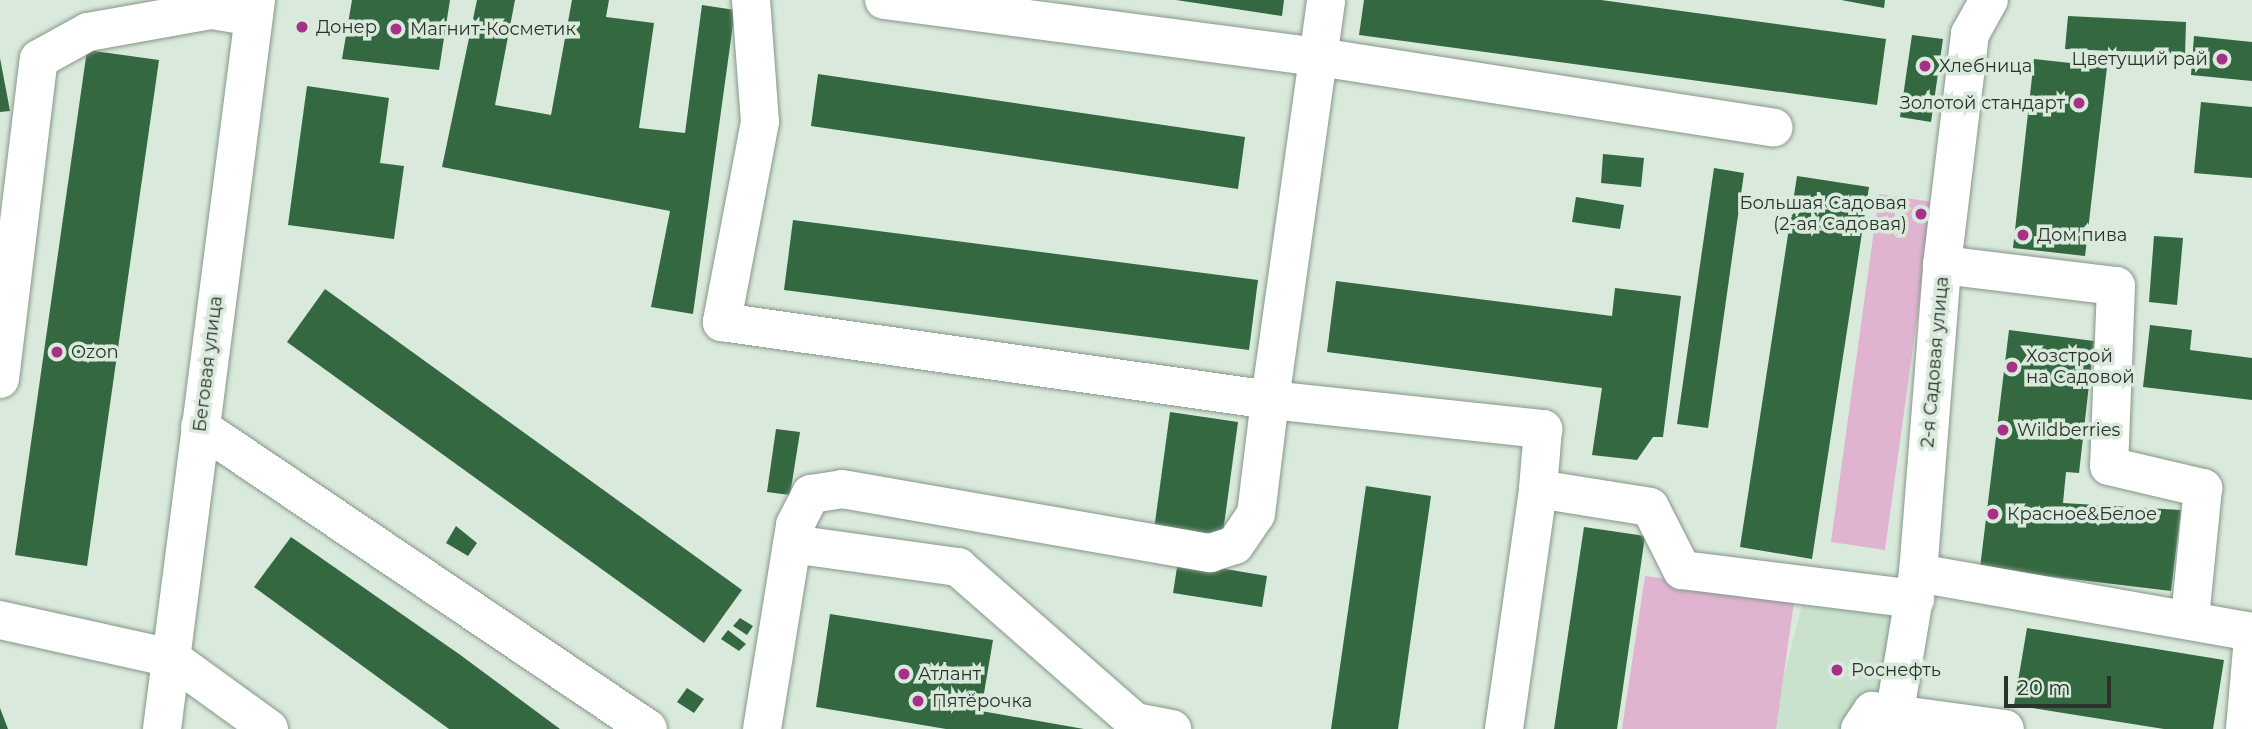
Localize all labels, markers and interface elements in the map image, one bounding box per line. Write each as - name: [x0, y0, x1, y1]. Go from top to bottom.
- place label: Донер: [316, 16, 377, 38]
- place label: Магнит-Косметик: [410, 18, 576, 40]
- marker: Донер: [294, 19, 310, 35]
- marker: Магнит-Косметик: [388, 21, 404, 37]
- place label: Цветущий рай: [2072, 48, 2208, 70]
- marker: Цветущий рай: [2214, 51, 2230, 67]
- place label: Хлебница: [1939, 55, 2032, 77]
- marker: Хлебница: [1917, 58, 1933, 74]
- place label: Золотой стандарт: [1900, 92, 2065, 114]
- marker: Золотой стандарт: [2071, 95, 2087, 111]
- place label: Большая Садовая (2-ая Садовая): [1739, 193, 1907, 235]
- marker: Большая Садовая (2-ая Садовая): [1913, 206, 1929, 222]
- place label: Дом пива: [2037, 224, 2127, 246]
- marker: Дом пива: [2015, 227, 2031, 243]
- street label: 2-я Садовая улица: [1917, 275, 1953, 449]
- street label: Беговая улица: [189, 295, 227, 433]
- place label: Ozon: [71, 341, 119, 363]
- marker: Ozon: [49, 344, 65, 360]
- place label: Хозстрой на Садовой: [2026, 346, 2135, 388]
- marker: Хозстрой на Садовой: [2004, 359, 2020, 375]
- place label: Wildberries: [2017, 419, 2120, 441]
- marker: Wildberries: [1995, 422, 2011, 438]
- place label: Красное&Белое: [2007, 503, 2157, 525]
- marker: Красное&Белое: [1985, 506, 2001, 522]
- place label: Роснефть: [1851, 659, 1941, 681]
- marker: Роснефть: [1829, 662, 1845, 678]
- scale bar: [2007, 662, 2114, 706]
- place label: Атлант: [918, 663, 981, 685]
- marker: Атлант: [896, 666, 912, 682]
- text: 20 m: [2017, 675, 2071, 700]
- place label: Пятёрочка: [932, 690, 1032, 712]
- marker: Пятёрочка: [910, 693, 926, 709]

